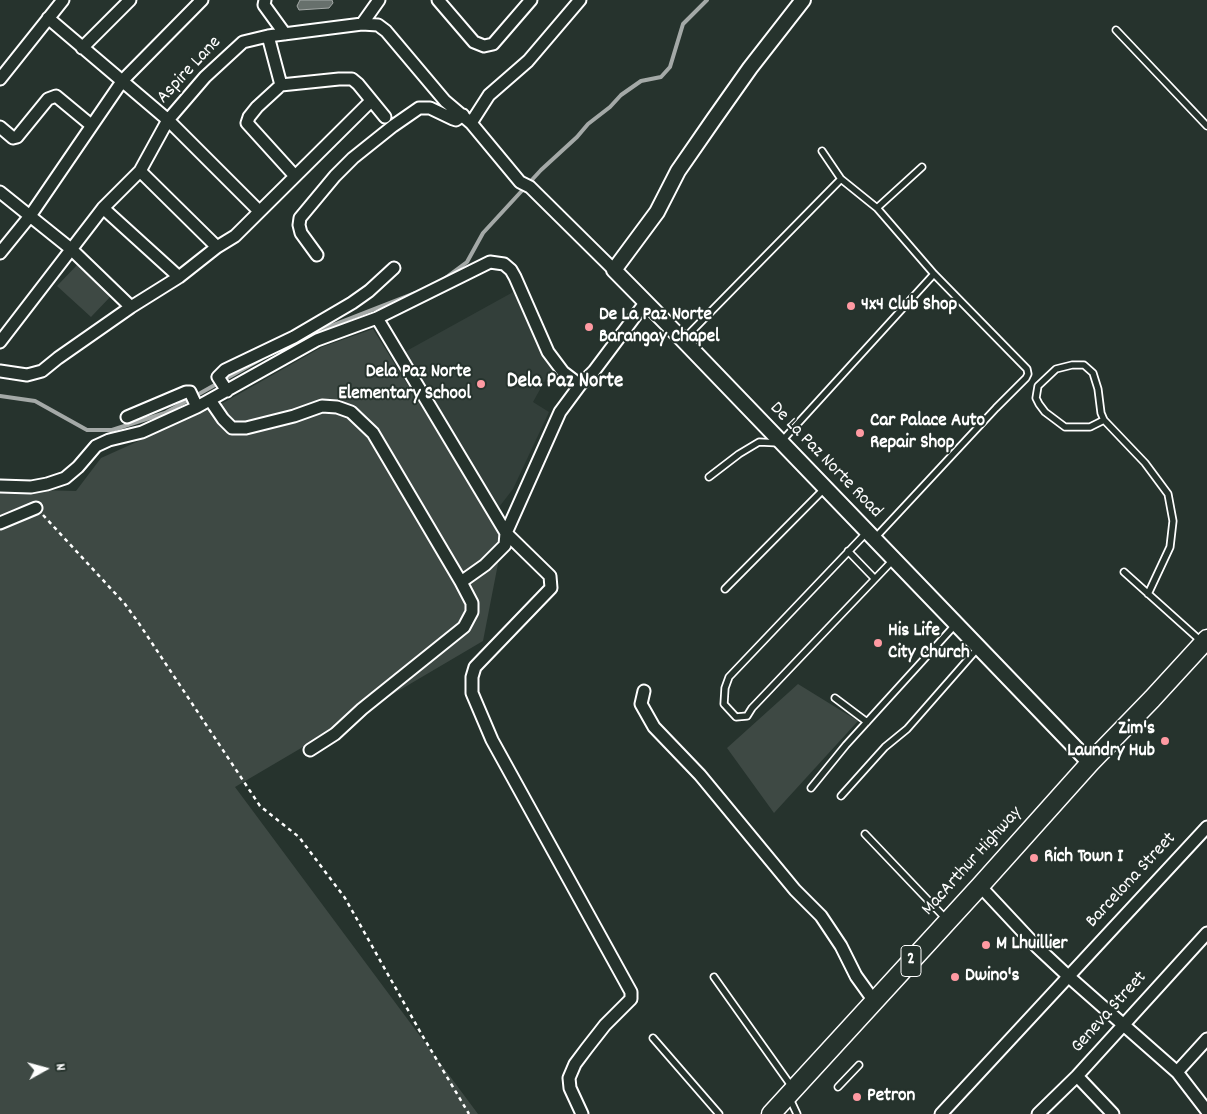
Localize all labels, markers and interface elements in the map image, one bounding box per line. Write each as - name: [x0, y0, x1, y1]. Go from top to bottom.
- street label: Aspire Lane: [153, 32, 227, 110]
- place label: 4x4 Club Shop: [861, 295, 957, 317]
- marker: 4x4 Club Shop: [845, 300, 857, 312]
- place label: De La Paz Norte Barangay Chapel: [599, 305, 720, 349]
- marker: De La Paz Norte Barangay Chapel: [583, 321, 595, 333]
- place label: Dela Paz Norte Elementary School: [338, 362, 471, 406]
- district label: Dela Paz Norte: [507, 370, 623, 396]
- marker: Dela Paz Norte Elementary School: [475, 378, 487, 390]
- street label: De La Paz Norte Road: [764, 398, 886, 524]
- place label: Car Palace Auto Repair Shop: [870, 411, 985, 455]
- marker: Car Palace Auto Repair Shop: [854, 427, 866, 439]
- place label: His Life City Church: [888, 621, 970, 665]
- marker: His Life City Church: [872, 637, 884, 649]
- place label: Zim's Laundry Hub: [1067, 719, 1155, 763]
- marker: Zim's Laundry Hub: [1159, 735, 1171, 747]
- street label: MacArthur Highway: [918, 803, 1028, 921]
- street label: Barcelona Street: [1082, 829, 1182, 933]
- place label: Rich Town I: [1044, 847, 1123, 869]
- marker: Rich Town I: [1028, 852, 1040, 864]
- place label: M Lhuillier: [996, 934, 1068, 956]
- marker: M Lhuillier: [980, 939, 992, 951]
- road number: 2: [901, 946, 921, 976]
- place label: Dwino's: [965, 966, 1019, 988]
- street label: Geneva Street: [1067, 967, 1153, 1059]
- marker: Dwino's: [949, 971, 961, 983]
- north arrow: [20, 1044, 70, 1094]
- text: N: [50, 1063, 70, 1072]
- place label: Petron: [867, 1086, 915, 1108]
- marker: Petron: [851, 1091, 863, 1103]

